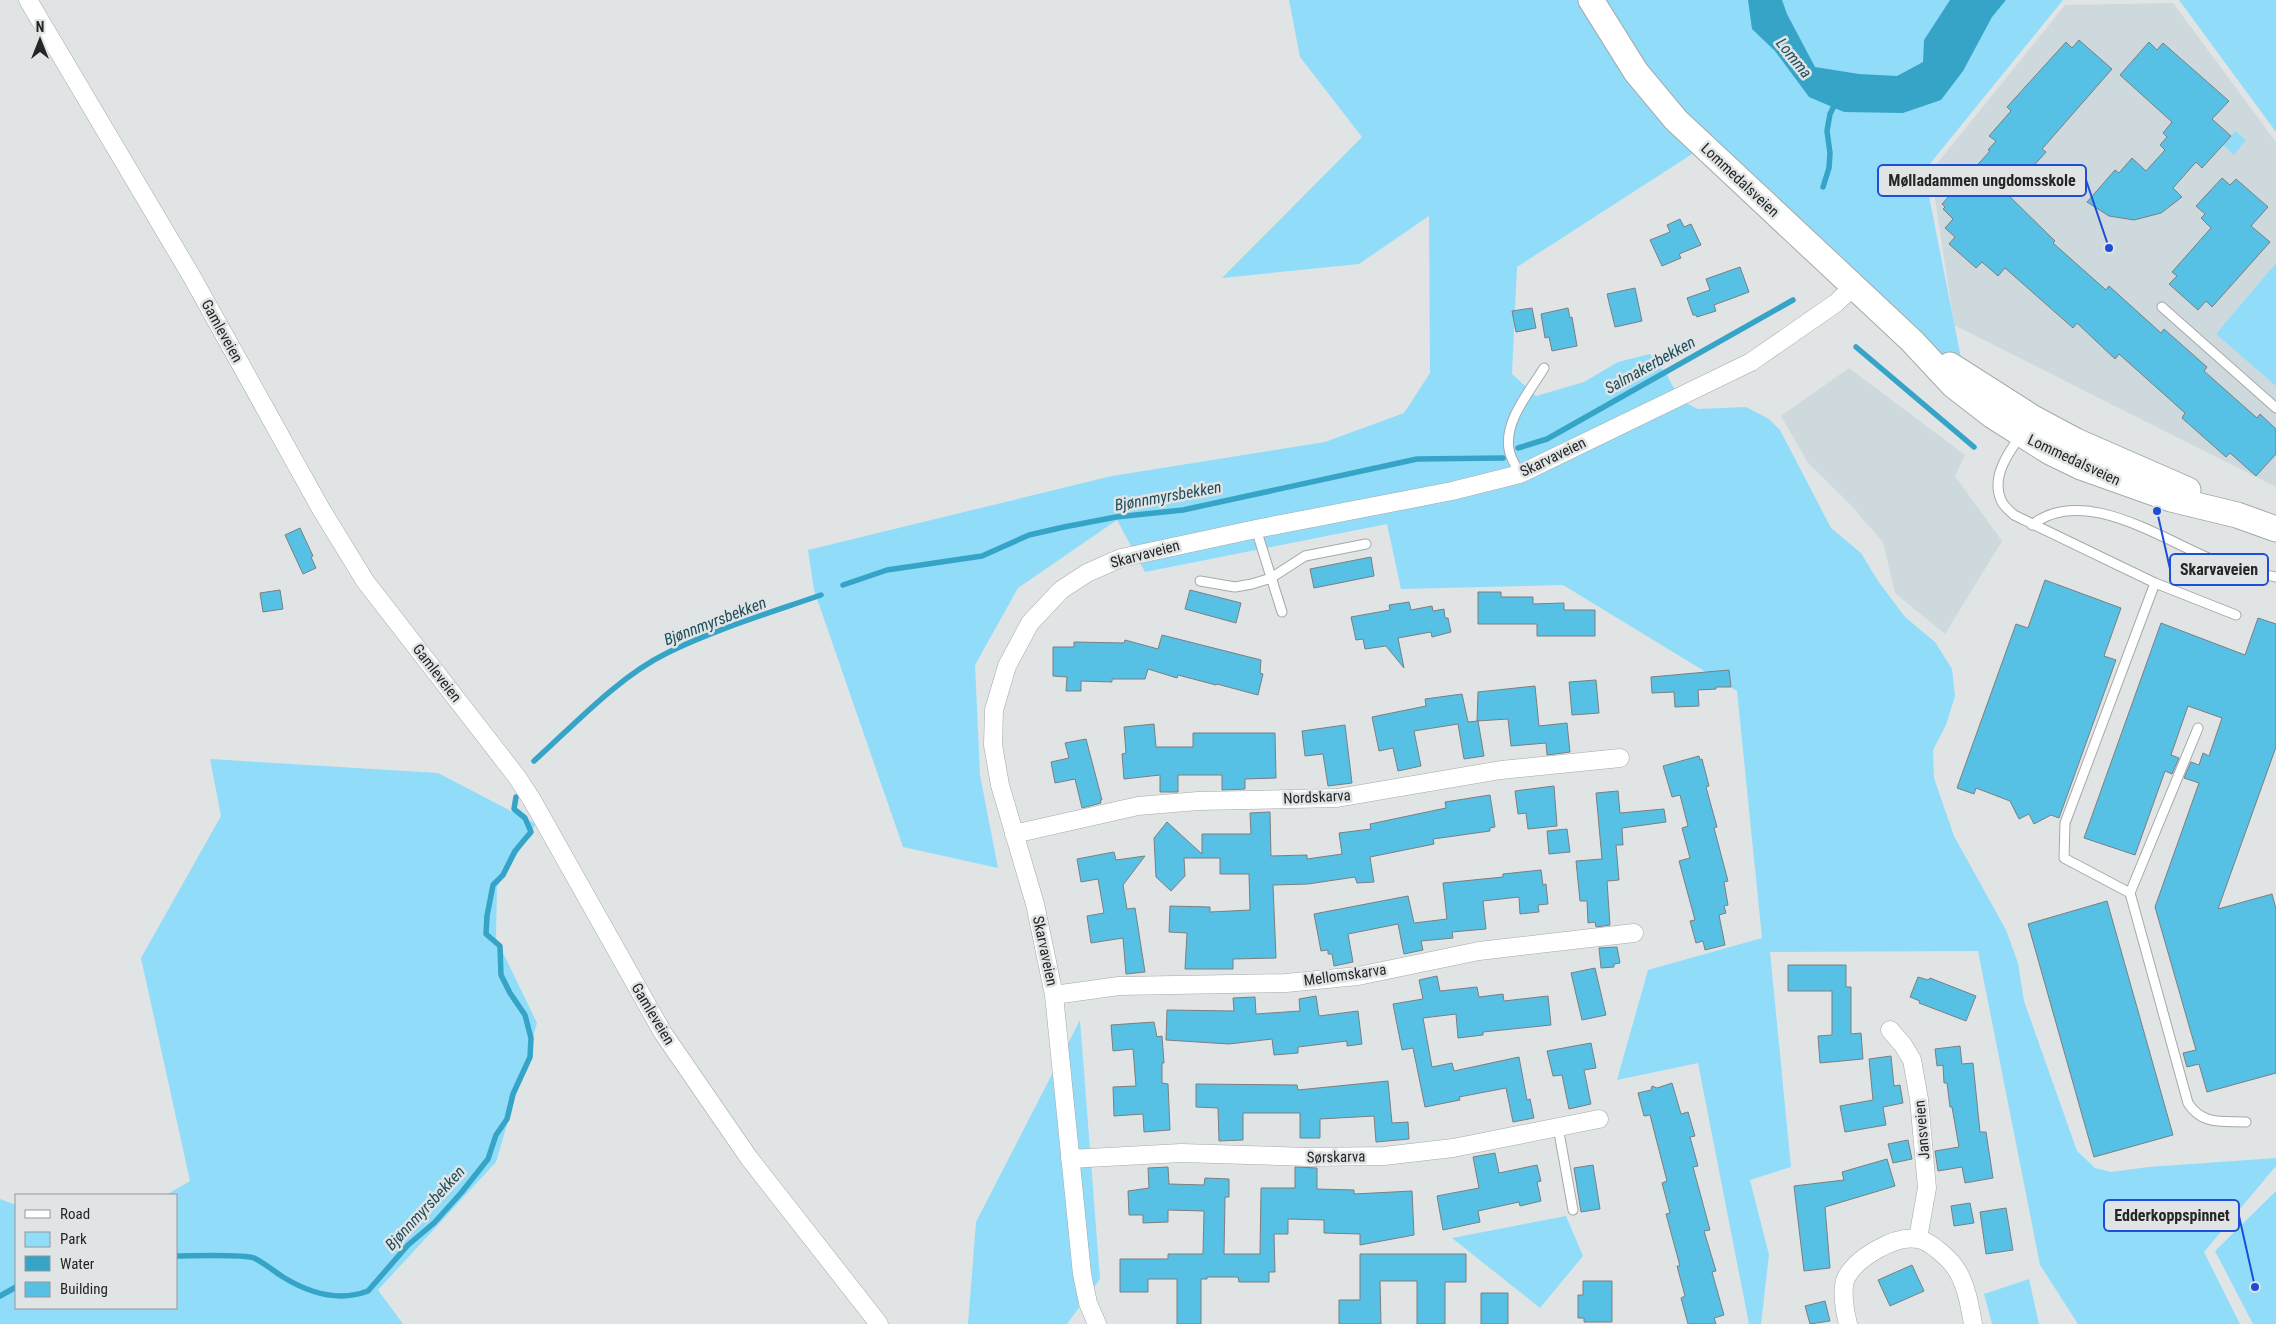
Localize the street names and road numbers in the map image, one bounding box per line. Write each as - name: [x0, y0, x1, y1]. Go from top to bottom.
- street label: Lommedalsveien: [1697, 139, 1783, 221]
- street label: Gamleveien: [197, 297, 247, 365]
- street label: Lommedalsveien: [2025, 431, 2123, 489]
- street label: Skarvaveien: [1517, 433, 1589, 481]
- street label: Skarvaveien: [1108, 536, 1182, 572]
- street label: Gamleveien: [409, 640, 465, 706]
- street label: Nordskarva: [1283, 786, 1351, 808]
- street label: Skarvaveien: [1029, 914, 1061, 988]
- street label: Mellomskarva: [1303, 960, 1387, 990]
- street label: Gamleveien: [628, 980, 678, 1048]
- street label: Jansveien: [1910, 1100, 1934, 1160]
- street label: Sørskarva: [1306, 1147, 1366, 1167]

